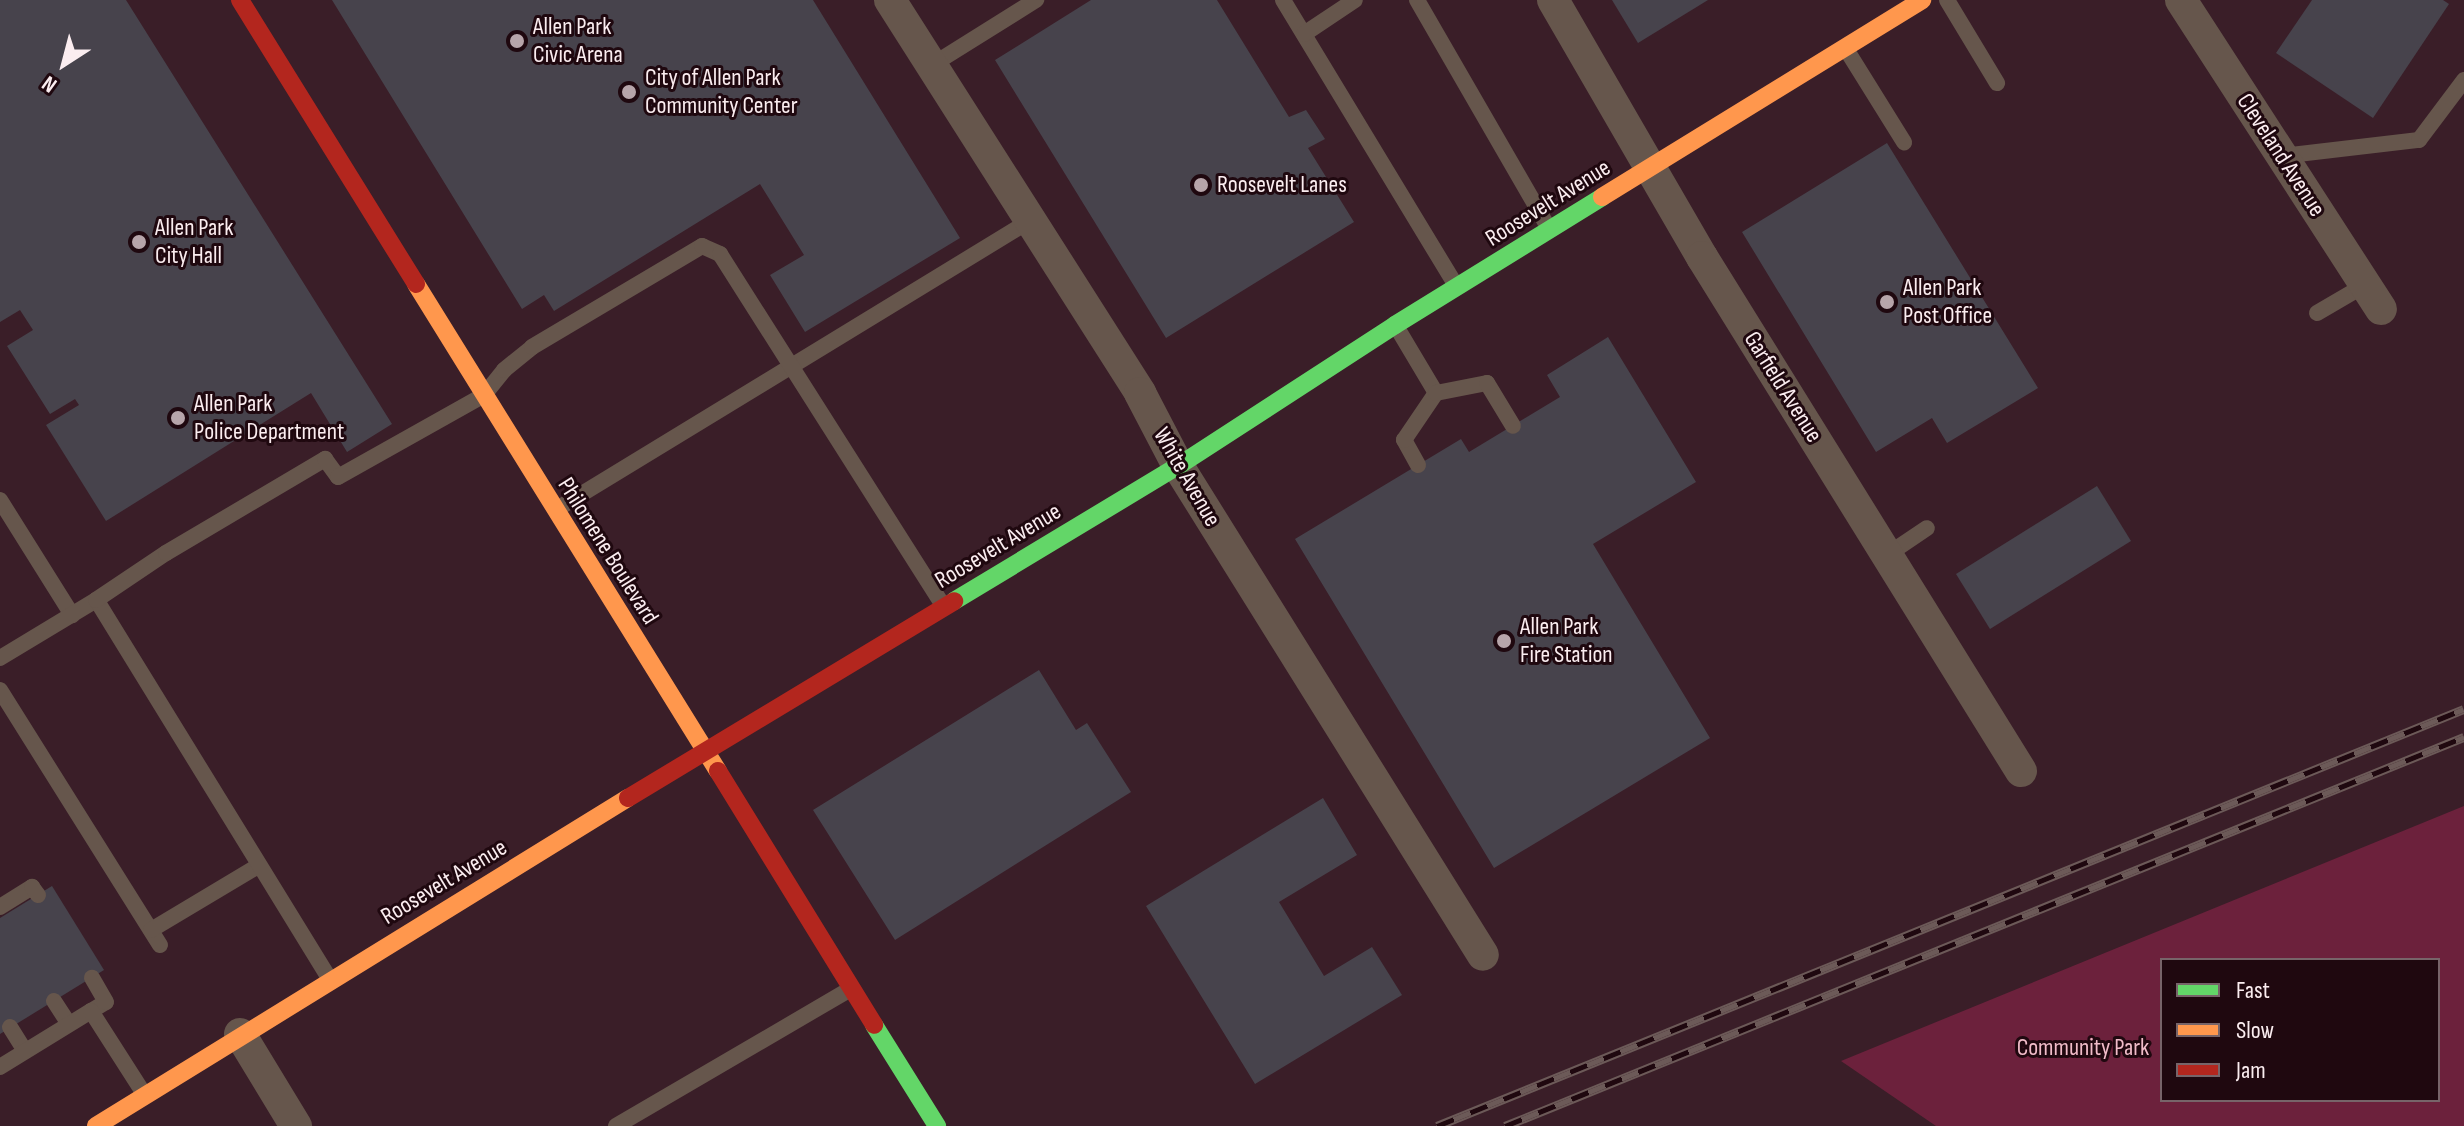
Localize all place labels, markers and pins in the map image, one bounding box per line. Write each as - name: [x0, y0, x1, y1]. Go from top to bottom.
- place label: Allen Park Civic Arena: [533, 13, 623, 69]
- marker: Allen Park Civic Arena: [508, 32, 526, 50]
- place label: City of Allen Park Community Center: [645, 64, 798, 120]
- marker: City of Allen Park Community Center: [620, 83, 638, 101]
- place label: Roosevelt Lanes: [1217, 171, 1347, 199]
- marker: Roosevelt Lanes: [1192, 176, 1210, 194]
- place label: Allen Park City Hall: [155, 214, 233, 270]
- marker: Allen Park City Hall: [130, 233, 148, 251]
- place label: Allen Park Post Office: [1903, 274, 1992, 330]
- marker: Allen Park Post Office: [1878, 293, 1896, 311]
- place label: Allen Park Police Department: [194, 390, 344, 446]
- marker: Allen Park Police Department: [169, 409, 187, 427]
- place label: Allen Park Fire Station: [1520, 613, 1613, 669]
- marker: Allen Park Fire Station: [1495, 632, 1513, 650]

